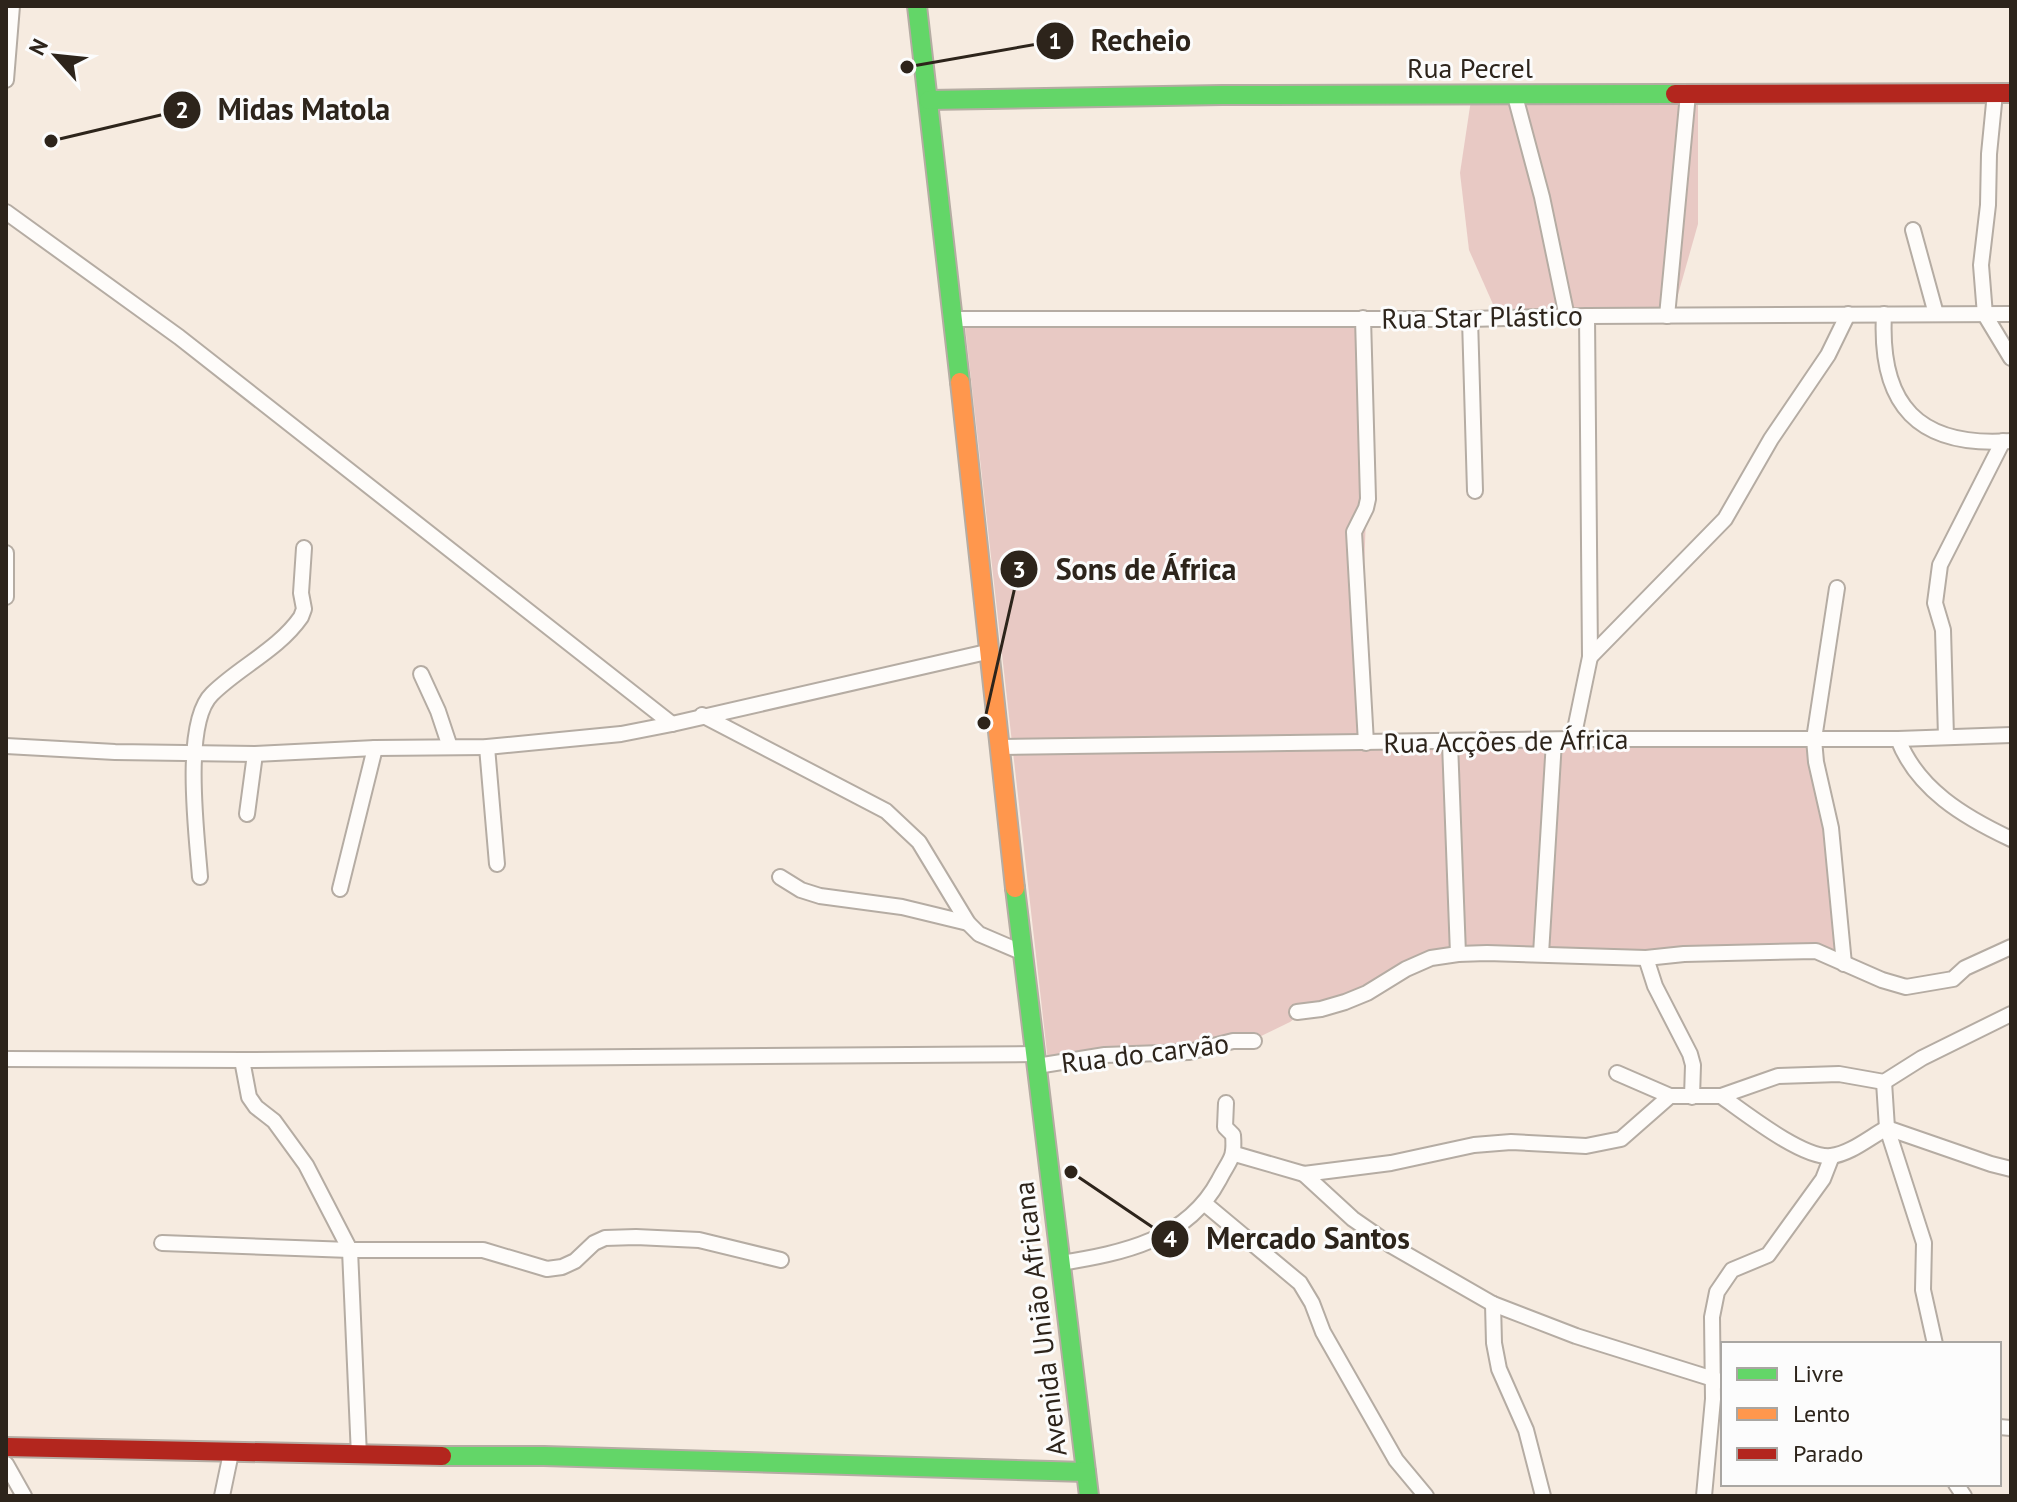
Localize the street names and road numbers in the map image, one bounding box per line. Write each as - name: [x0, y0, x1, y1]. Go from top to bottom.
- street label: Rua Pecrel: [1407, 49, 1533, 86]
- street label: Rua Star Plástico: [1381, 296, 1583, 337]
- street label: Rua Acções de África: [1383, 720, 1629, 761]
- street label: Rua do carvão: [1059, 1024, 1231, 1081]
- street label: Avenida União Africana: [1004, 1180, 1075, 1459]

